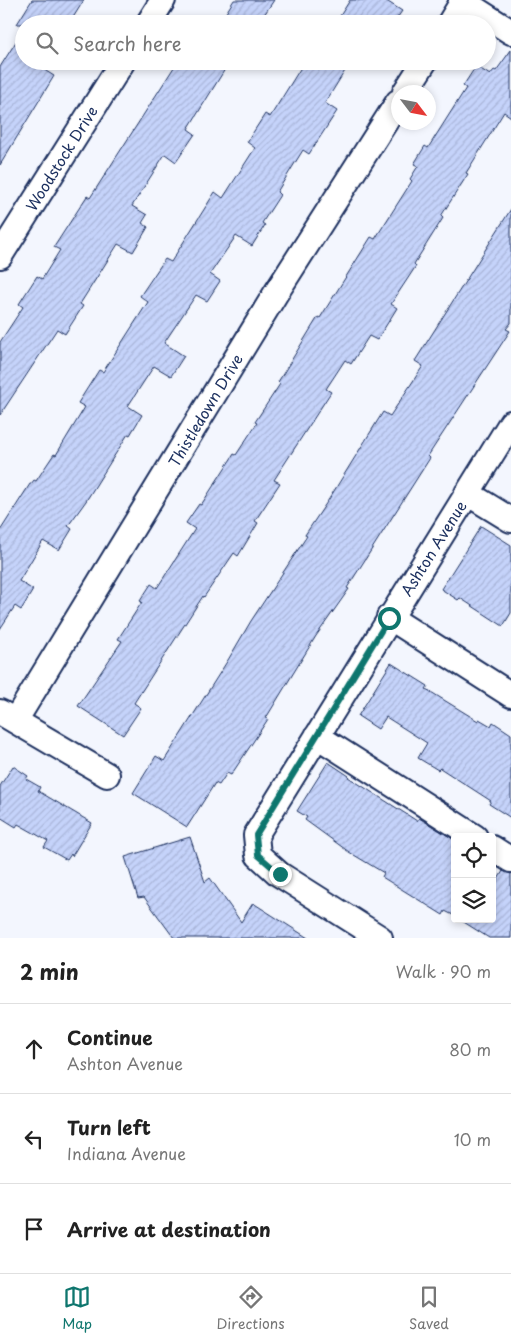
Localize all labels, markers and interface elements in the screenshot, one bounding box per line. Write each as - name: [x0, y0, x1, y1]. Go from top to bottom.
- search box: [15, 15, 496, 70]
- icon: search: [33, 29, 61, 57]
- text: Search here: [73, 29, 182, 57]
- north arrow: [391, 85, 436, 130]
- street label: Woodstock Drive: [19, 101, 103, 215]
- street label: Thistledown Drive: [162, 349, 248, 471]
- street label: Ashton Avenue: [394, 496, 472, 600]
- route start: [378, 607, 401, 630]
- map controls: [451, 833, 496, 923]
- button: locate: [451, 833, 496, 878]
- route end: [269, 863, 292, 886]
- button: layers: [451, 878, 496, 923]
- text: 2 min: [20, 955, 79, 987]
- text: Walk · 90 m: [396, 959, 491, 983]
- text: Continue: [67, 1023, 153, 1051]
- icon: ahead: [20, 1035, 48, 1063]
- text: 80 m: [449, 1037, 491, 1061]
- text: Ashton Avenue: [67, 1051, 183, 1075]
- text: Turn left: [67, 1113, 151, 1141]
- icon: left: [20, 1125, 48, 1153]
- text: 10 m: [454, 1127, 491, 1151]
- text: Indiana Avenue: [67, 1141, 186, 1165]
- icon: arrive: [20, 1215, 48, 1243]
- text: Arrive at destination: [67, 1215, 271, 1243]
- tab: Map: [62, 1283, 92, 1334]
- tab: Directions: [217, 1283, 285, 1334]
- tab: Saved: [409, 1283, 449, 1334]

